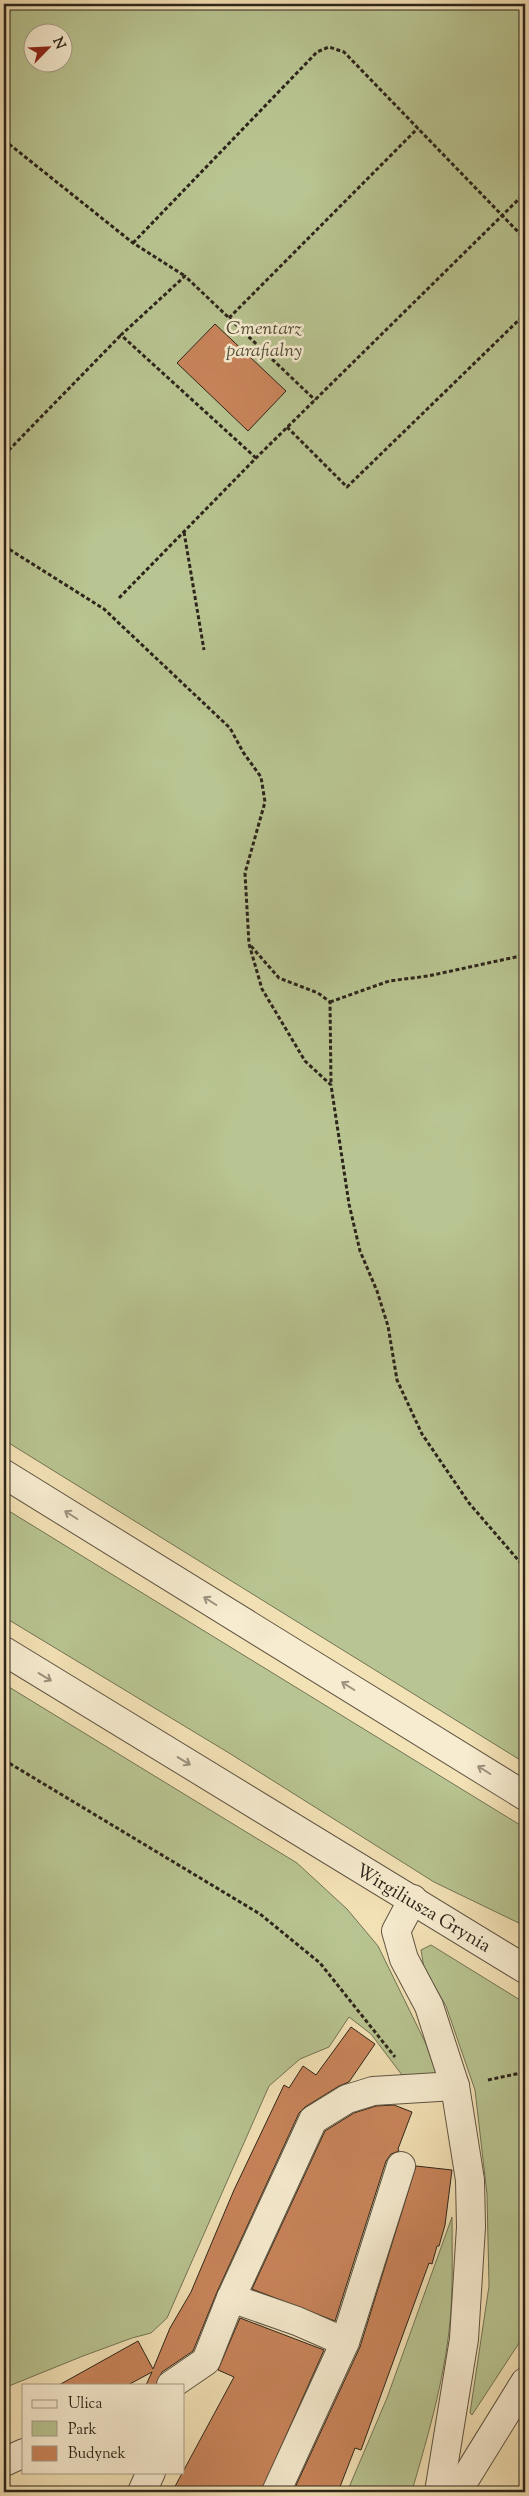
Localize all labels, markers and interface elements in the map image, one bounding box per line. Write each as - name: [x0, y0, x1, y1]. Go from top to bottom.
- north arrow: [22, 22, 72, 72]
- text: N: [47, 34, 69, 53]
- park label: Cmentarz parafialny: [226, 316, 302, 365]
- one-way arrow: [65, 1510, 79, 1520]
- one-way arrow: [203, 1595, 217, 1605]
- one-way arrow: [38, 1672, 52, 1682]
- one-way arrow: [341, 1681, 355, 1691]
- one-way arrow: [177, 1756, 191, 1766]
- one-way arrow: [477, 1765, 491, 1775]
- street label: Wirgiliusza Grynia: [350, 1858, 496, 1960]
- legend: [22, 2384, 185, 2474]
- text: Ulica: [68, 2394, 102, 2415]
- text: Park: [68, 2420, 97, 2441]
- text: Budynek: [68, 2444, 126, 2465]

